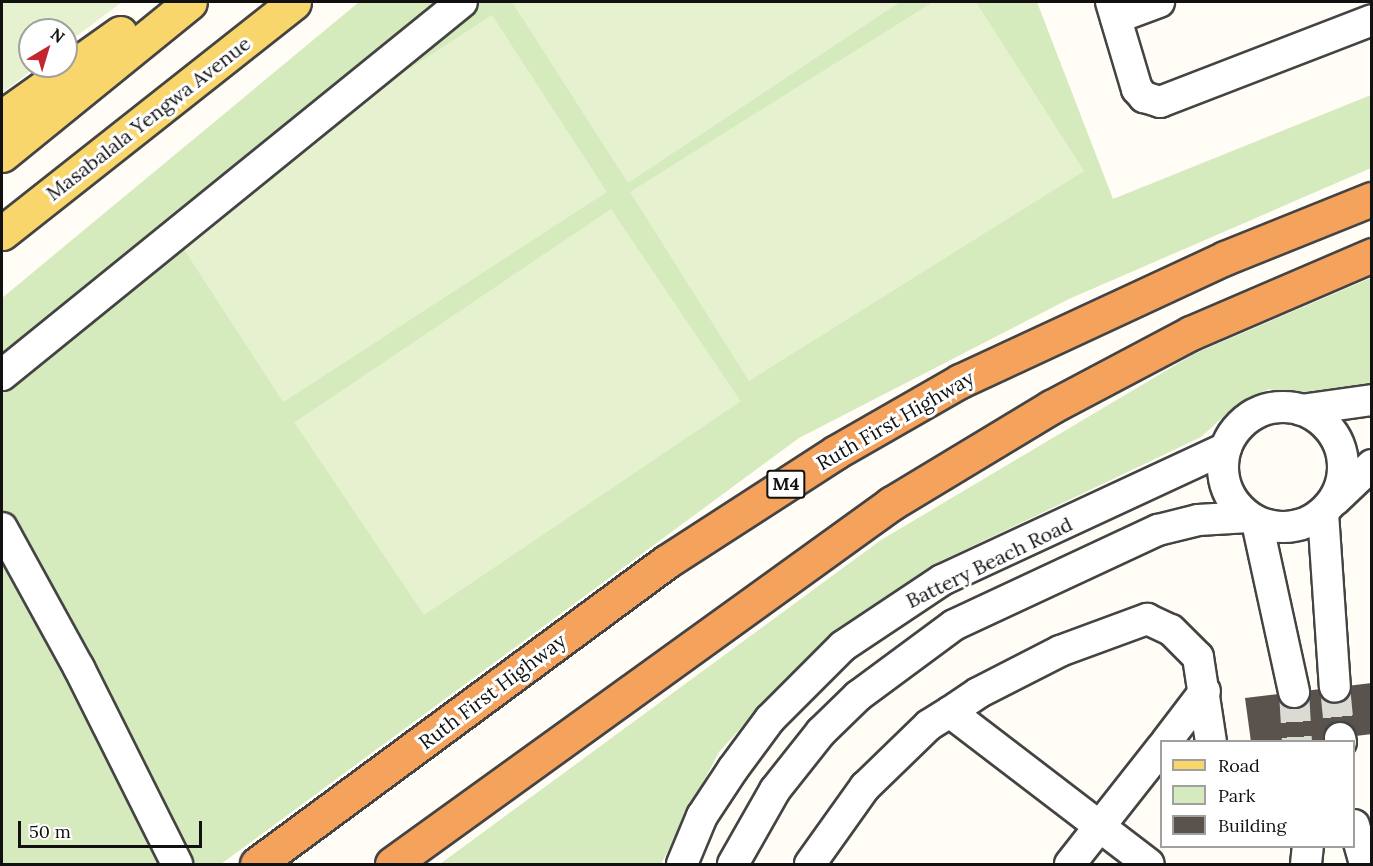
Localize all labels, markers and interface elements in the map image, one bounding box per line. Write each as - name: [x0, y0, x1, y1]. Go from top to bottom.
- north arrow: [18, 18, 78, 78]
- text: N: [47, 24, 69, 47]
- street label: Masabalala Yengwa Avenue: [41, 31, 255, 205]
- street label: Ruth First Highway: [812, 365, 978, 475]
- road number: M4: [765, 469, 807, 499]
- street label: Battery Beach Road: [902, 511, 1076, 613]
- street label: Ruth First Highway: [414, 628, 570, 754]
- legend: [1160, 740, 1355, 848]
- text: Road: [1218, 754, 1260, 777]
- text: Park: [1218, 784, 1255, 807]
- scale bar: [21, 809, 206, 847]
- text: Building: [1218, 814, 1286, 837]
- text: 50 m: [29, 820, 71, 843]

